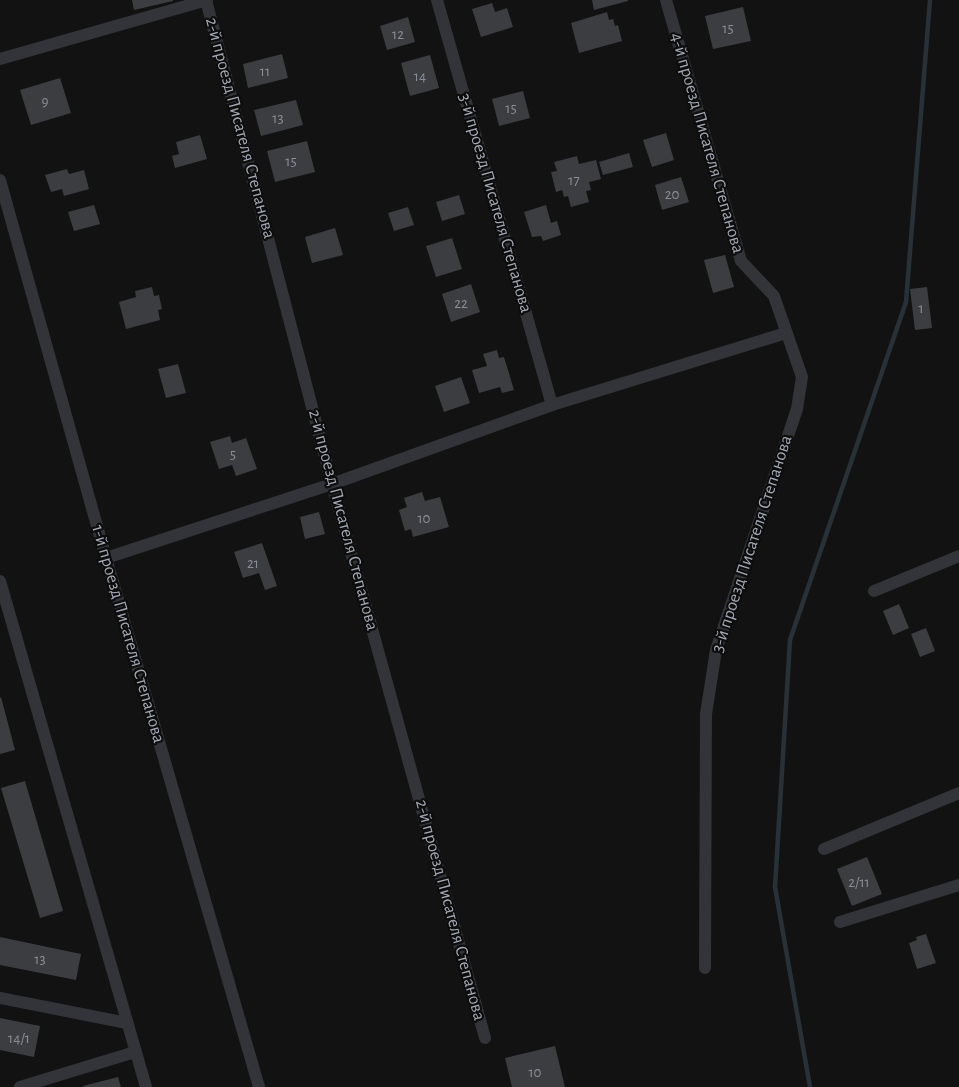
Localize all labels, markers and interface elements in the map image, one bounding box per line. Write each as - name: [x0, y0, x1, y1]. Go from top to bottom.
- street label: 2-й проезд Писателя Степанова: [202, 16, 278, 240]
- house number: 15: [722, 21, 734, 36]
- house number: 12: [392, 27, 404, 42]
- street label: 4-й проезд Писателя Степанова: [667, 31, 747, 255]
- house number: 11: [260, 64, 270, 79]
- house number: 14: [414, 69, 426, 84]
- street label: 3-й проезд Писателя Степанова: [455, 91, 535, 315]
- house number: 9: [41, 94, 49, 109]
- house number: 15: [505, 101, 517, 116]
- house number: 13: [272, 111, 284, 126]
- house number: 15: [285, 154, 297, 169]
- house number: 17: [568, 173, 580, 188]
- house number: 20: [665, 187, 679, 202]
- house number: 22: [454, 296, 468, 311]
- house number: 1: [918, 301, 924, 316]
- street label: 2-й проезд Писателя Степанова: [305, 408, 381, 632]
- street label: 3-й проезд Писателя Степанова: [708, 433, 796, 655]
- house number: 5: [230, 447, 236, 462]
- house number: 10: [417, 511, 431, 526]
- street label: 1-й проезд Писателя Степанова: [88, 523, 168, 745]
- house number: 21: [247, 556, 259, 571]
- street label: 2-й проезд Писателя Степанова: [412, 798, 488, 1022]
- house number: 2/11: [848, 875, 870, 890]
- house number: 13: [34, 952, 46, 967]
- house number: 14/1: [8, 1031, 30, 1046]
- house number: 10: [528, 1065, 542, 1080]

